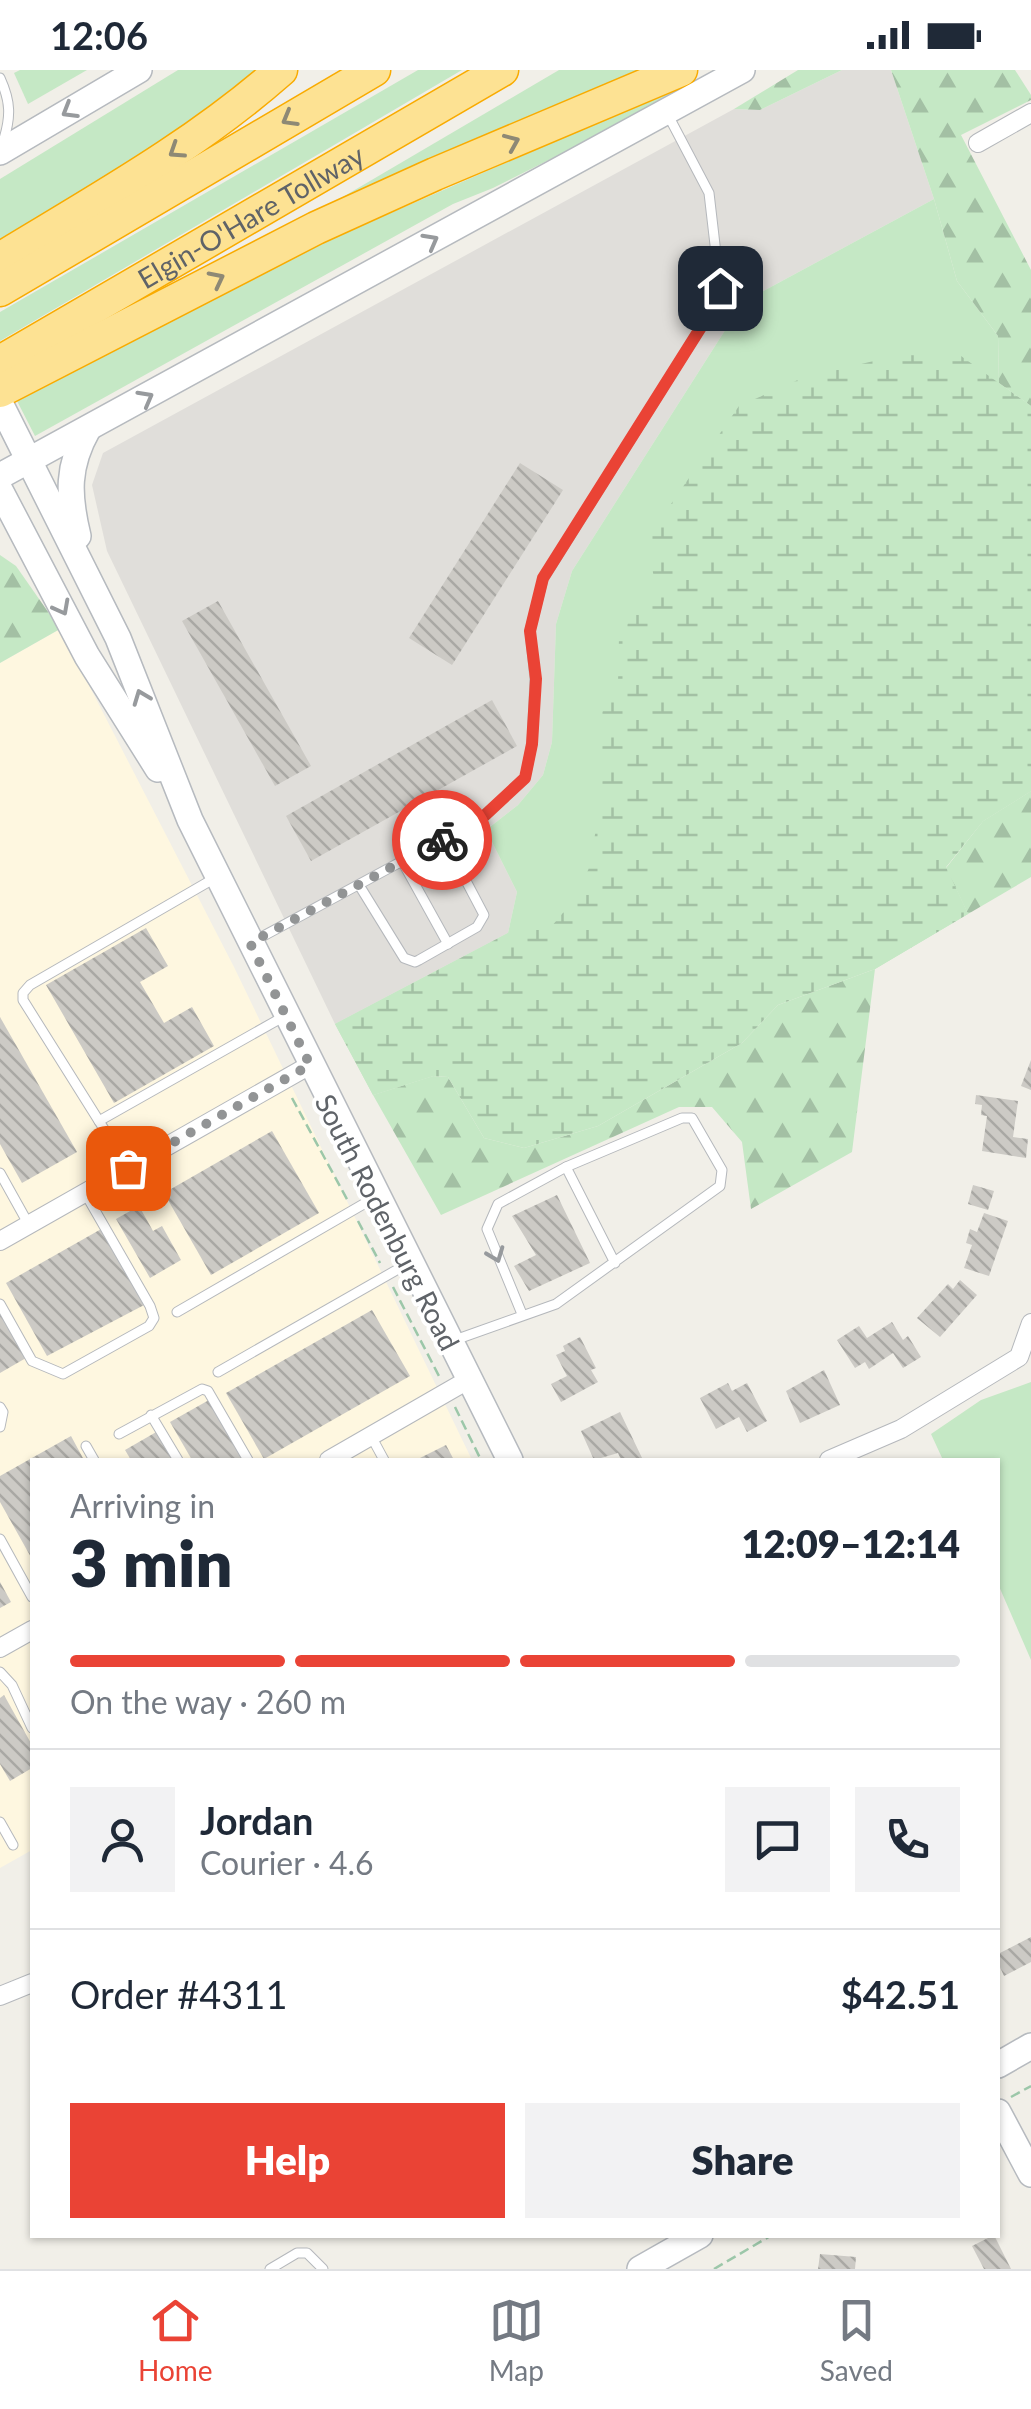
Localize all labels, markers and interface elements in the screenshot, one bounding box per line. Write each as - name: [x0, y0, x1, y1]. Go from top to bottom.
- text: 12:06: [50, 12, 148, 58]
- one-way arrow: [62, 99, 80, 118]
- one-way arrow: [282, 107, 300, 127]
- one-way arrow: [502, 133, 520, 153]
- street label: Elgin-O'Hare Tollway: [132, 137, 370, 295]
- one-way arrow: [169, 138, 187, 157]
- one-way arrow: [420, 234, 438, 254]
- pin: [678, 246, 763, 331]
- icon: home: [693, 261, 748, 316]
- one-way arrow: [207, 272, 225, 291]
- one-way arrow: [135, 390, 153, 410]
- one-way arrow: [49, 597, 69, 615]
- one-way arrow: [133, 689, 153, 707]
- courier: [392, 790, 492, 890]
- icon: bike: [415, 813, 470, 868]
- street label: South Rodenburg Road: [309, 1088, 467, 1356]
- pin: [86, 1126, 171, 1211]
- icon: bag: [101, 1141, 156, 1196]
- one-way arrow: [485, 1245, 505, 1263]
- text: Arriving in: [70, 1486, 215, 1525]
- text: 12:09–12:14: [741, 1520, 960, 1566]
- text: 3 min: [70, 1523, 232, 1601]
- text: On the way · 260 m: [70, 1682, 346, 1721]
- button: person: [70, 1787, 175, 1892]
- button: chat: [725, 1787, 830, 1892]
- button: phone: [855, 1787, 960, 1892]
- text: Jordan: [200, 1797, 313, 1843]
- text: Courier · 4.6: [200, 1843, 374, 1882]
- text: Order #4311: [70, 1971, 287, 2017]
- text: $42.51: [841, 1971, 960, 2017]
- button: Help: [70, 2103, 505, 2218]
- button: Share: [525, 2103, 960, 2218]
- tab: Home: [138, 2293, 213, 2387]
- tab: Map: [489, 2293, 544, 2387]
- tab: Saved: [820, 2293, 893, 2387]

